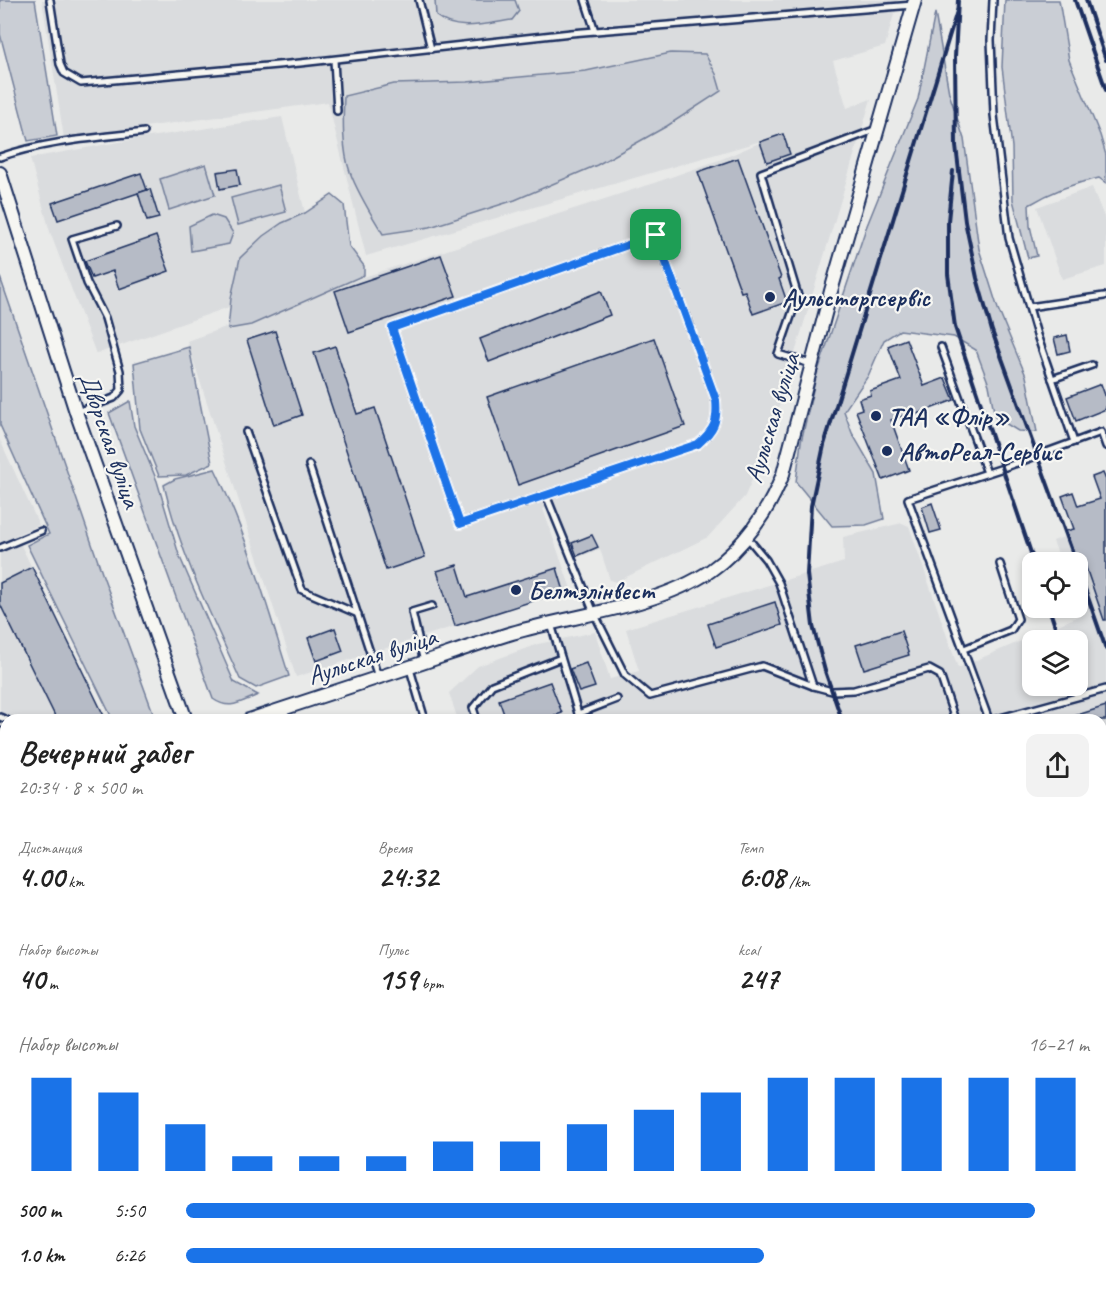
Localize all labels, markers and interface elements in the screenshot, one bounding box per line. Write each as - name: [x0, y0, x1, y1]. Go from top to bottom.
- pin: [630, 209, 681, 260]
- icon: arrive: [639, 218, 672, 251]
- place label: Аульсторгсервіс: [782, 281, 931, 314]
- marker: Аульсторгсервіс: [763, 290, 777, 304]
- street label: Аульская вуліца: [737, 348, 808, 487]
- street label: Дворская вуліца: [71, 368, 149, 514]
- place label: ТАА «Флір»: [888, 400, 1010, 433]
- marker: ТАА «Флір»: [869, 409, 883, 423]
- place label: АвтоРеал-Сервис: [899, 435, 1063, 468]
- marker: АвтоРеал-Сервис: [880, 444, 894, 458]
- map controls: [1022, 552, 1088, 696]
- button: locate: [1022, 552, 1088, 618]
- place label: Белтэлінвест: [528, 574, 656, 607]
- marker: Белтэлінвест: [509, 583, 523, 597]
- street label: Аульская вуліца: [303, 619, 442, 692]
- button: layers: [1022, 630, 1088, 696]
- text: Вечерний забег: [18, 731, 191, 773]
- button: share: [1026, 734, 1089, 797]
- text: 20:34 · 8 × 500 m: [18, 775, 142, 800]
- text: Дистанция: [18, 838, 82, 858]
- text: Время: [378, 838, 412, 858]
- text: Темп: [738, 838, 764, 858]
- text: 4.00: [18, 858, 64, 896]
- text: 24:32: [378, 858, 438, 896]
- text: 6:08: [738, 858, 785, 896]
- text: km: [64, 872, 84, 892]
- text: /km: [785, 872, 810, 892]
- text: Набор высоты: [18, 940, 97, 960]
- text: Пульс: [378, 940, 409, 960]
- text: kcal: [738, 940, 759, 960]
- text: 40: [18, 960, 45, 998]
- text: 159: [378, 960, 418, 998]
- text: 247: [738, 960, 778, 998]
- text: m: [45, 974, 58, 994]
- text: bpm: [418, 974, 444, 994]
- text: Набор высоты: [18, 1032, 117, 1057]
- text: 16–21 m: [1028, 1032, 1089, 1057]
- text: 500 m: [18, 1198, 61, 1223]
- text: 5:50: [114, 1198, 145, 1223]
- text: 1.0 km: [18, 1243, 65, 1268]
- text: 6:26: [114, 1243, 145, 1268]

